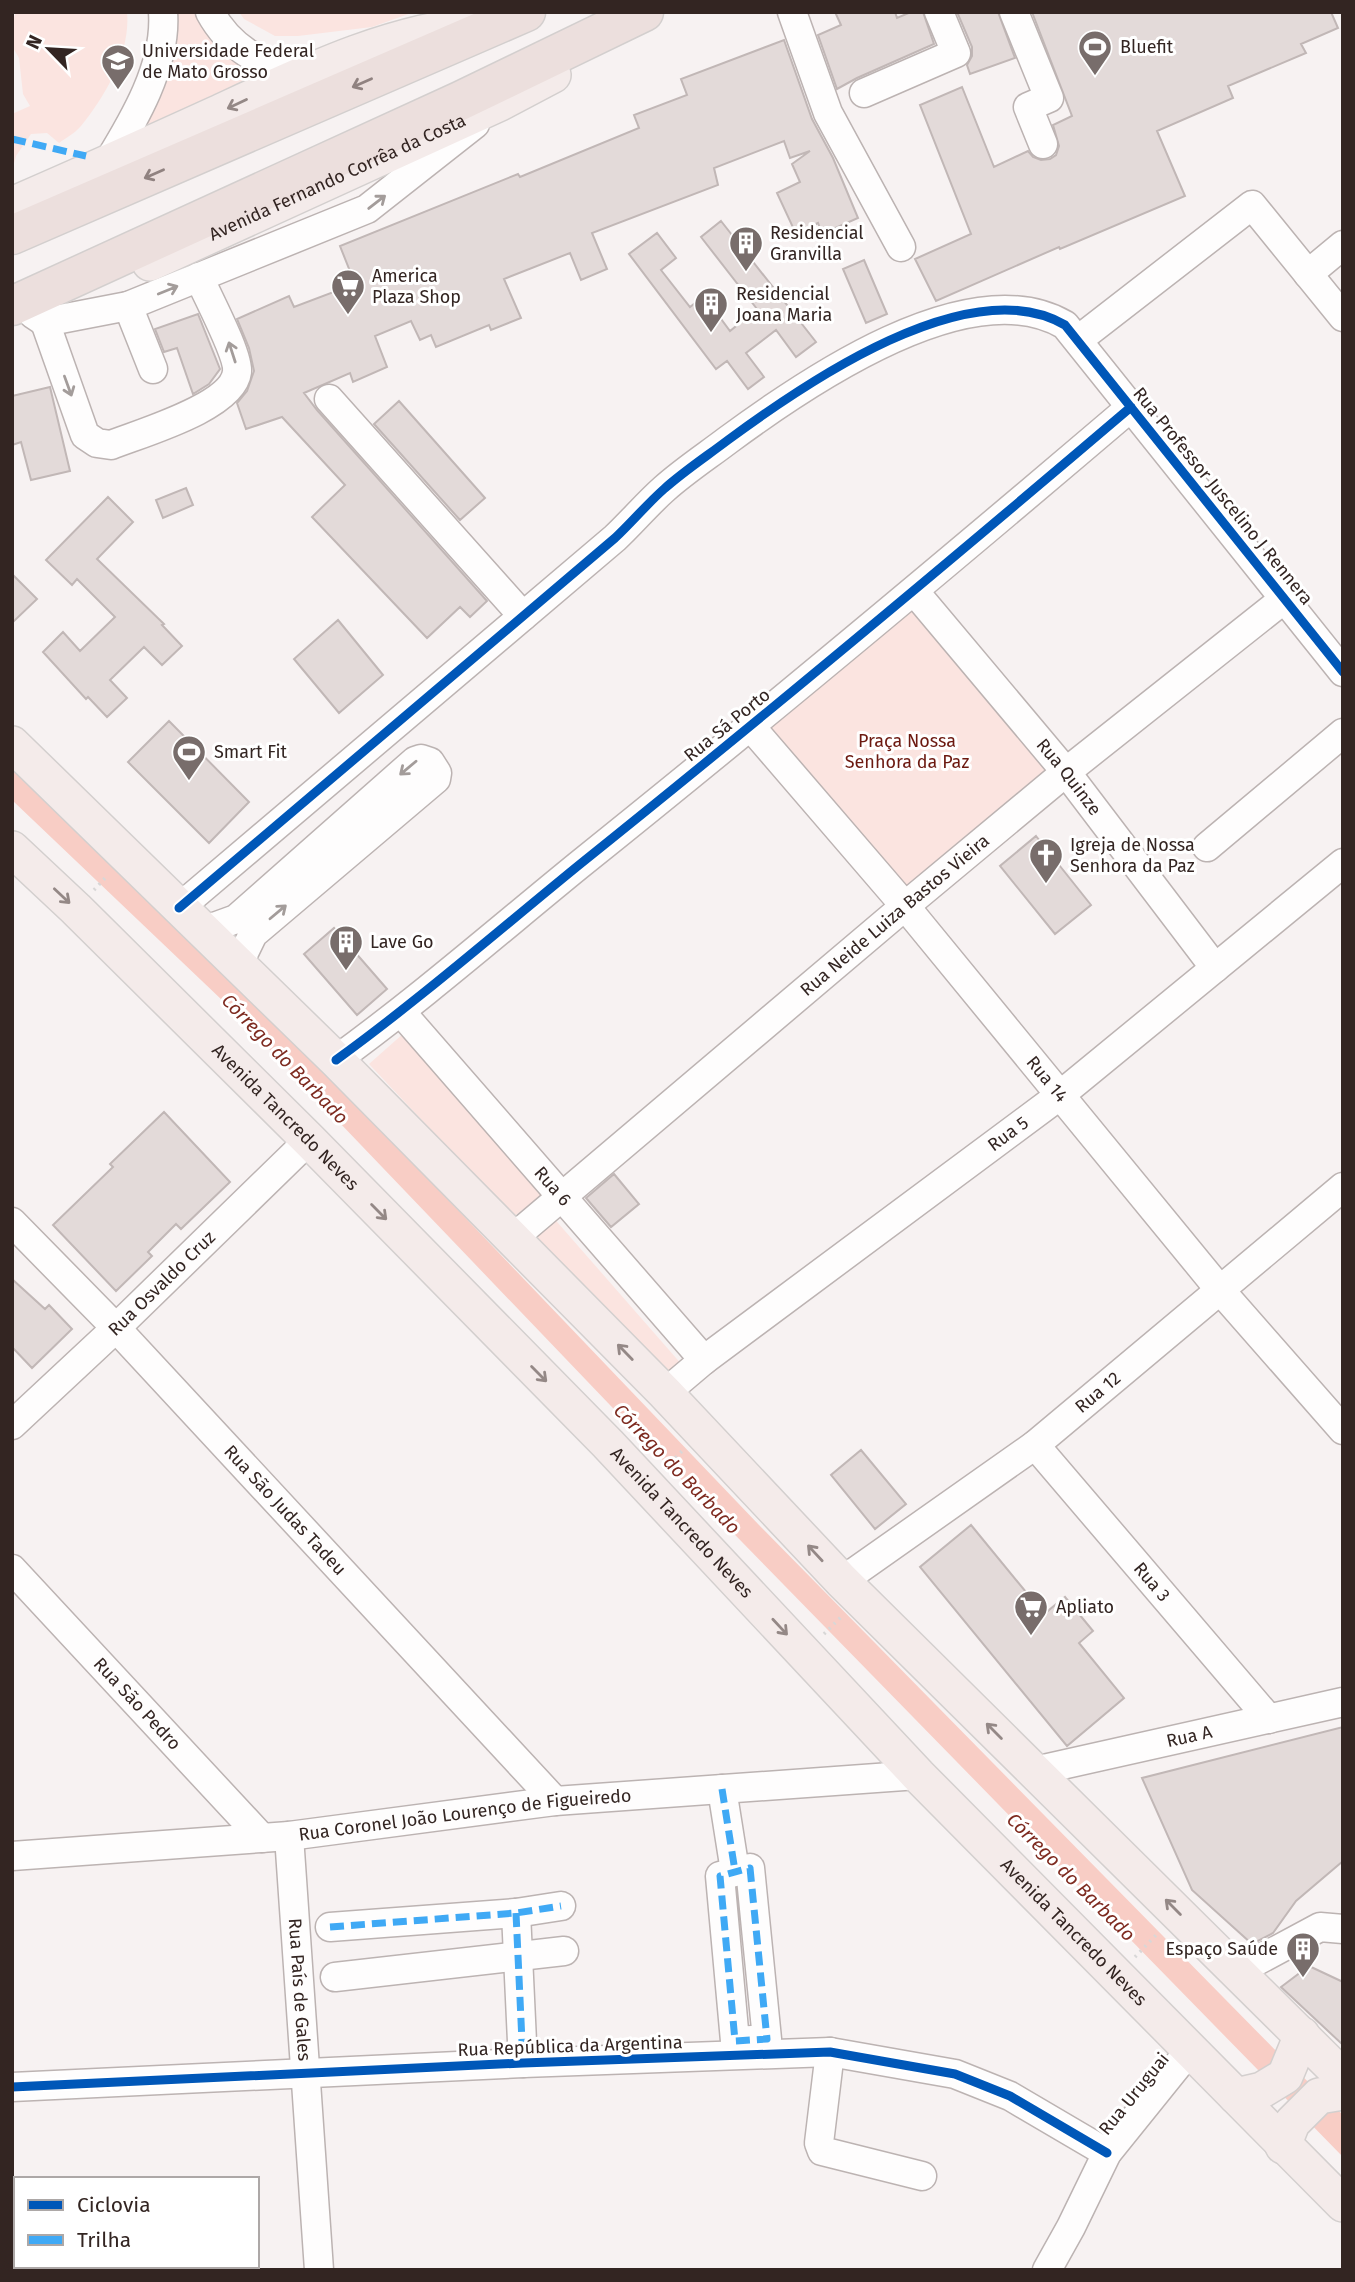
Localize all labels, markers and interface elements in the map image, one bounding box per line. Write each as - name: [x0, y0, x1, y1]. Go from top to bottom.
- north arrow: [14, 14, 84, 84]
- sports icon: Bluefit: [1076, 28, 1114, 77]
- text: N: [21, 31, 47, 53]
- place label: Bluefit: [1120, 36, 1174, 58]
- place label: Universidade Federal de Mato Grosso: [142, 40, 314, 83]
- school or university icon: Universidade Federal de Mato Grosso: [99, 42, 137, 91]
- one-way arrow: [352, 77, 373, 90]
- one-way arrow: [227, 98, 248, 111]
- street label: Avenida Fernando Corrêa da Costa: [205, 109, 469, 246]
- one-way arrow: [143, 168, 165, 181]
- one-way arrow: [367, 194, 385, 209]
- place label: Residencial Granvilla: [770, 222, 864, 265]
- building icon: Residencial Granvilla: [727, 224, 765, 273]
- place label: America Plaza Shop: [372, 265, 461, 308]
- supermarket icon: America Plaza Shop: [329, 267, 367, 316]
- one-way arrow: [156, 283, 178, 296]
- place label: Residencial Joana Maria: [736, 283, 832, 326]
- building icon: Residencial Joana Maria: [692, 285, 730, 334]
- one-way arrow: [224, 342, 237, 364]
- one-way arrow: [63, 374, 75, 396]
- street label: Rua Professor Juscelino J Rennera: [1128, 383, 1318, 609]
- street label: Rua Sá Porto: [680, 684, 774, 766]
- park label: Praça Nossa Senhora da Paz: [845, 730, 969, 773]
- sports icon: Smart Fit: [170, 733, 208, 782]
- street label: Rua Quinze: [1032, 734, 1106, 820]
- place label: Smart Fit: [214, 741, 288, 763]
- one-way arrow: [399, 760, 417, 776]
- street label: Rua Neide Luiza Bastos Vieira: [796, 830, 994, 1001]
- place label: Igreja de Nossa Senhora da Paz: [1070, 834, 1195, 877]
- church icon: Igreja de Nossa Senhora da Paz: [1027, 836, 1065, 885]
- one-way arrow: [53, 887, 70, 904]
- one-way arrow: [269, 904, 287, 920]
- building icon: Lave Go: [327, 923, 365, 972]
- place label: Lave Go: [370, 931, 434, 953]
- water label: Córrego do Barbado: [217, 989, 353, 1129]
- street label: Avenida Tancredo Neves: [207, 1039, 363, 1195]
- street label: Rua 14: [1022, 1051, 1073, 1107]
- street label: Rua 5: [983, 1112, 1033, 1156]
- street label: Rua 6: [529, 1162, 576, 1211]
- one-way arrow: [371, 1203, 388, 1220]
- street label: Rua Osvaldo Cruz: [104, 1226, 220, 1341]
- one-way arrow: [616, 1344, 633, 1361]
- one-way arrow: [531, 1365, 548, 1382]
- street label: Rua 12: [1071, 1367, 1125, 1418]
- water label: Córrego do Barbado: [609, 1399, 745, 1539]
- street label: Rua São Judas Tadeu: [219, 1440, 351, 1580]
- street label: Avenida Tancredo Neves: [606, 1443, 758, 1603]
- one-way arrow: [807, 1544, 824, 1561]
- street label: Rua 3: [1129, 1558, 1175, 1606]
- supermarket icon: Apliato: [1012, 1588, 1050, 1637]
- place label: Apliato: [1056, 1596, 1114, 1618]
- one-way arrow: [772, 1619, 789, 1636]
- street label: Rua São Pedro: [89, 1653, 186, 1755]
- street label: Rua A: [1164, 1721, 1215, 1752]
- one-way arrow: [985, 1722, 1002, 1739]
- street label: Rua Coronel João Lourenço de Figueiredo: [297, 1785, 632, 1846]
- water label: Córrego do Barbado: [1002, 1808, 1140, 1946]
- street label: Avenida Tancredo Neves: [996, 1854, 1151, 2011]
- one-way arrow: [1165, 1899, 1182, 1916]
- street label: Rua País de Gales: [284, 1917, 316, 2062]
- building icon: Espaço Saúde: [1284, 1930, 1322, 1979]
- place label: Espaço Saúde: [1166, 1938, 1278, 1960]
- street label: Rua República da Argentina: [457, 2031, 683, 2061]
- street label: Rua Uruguai: [1094, 2048, 1174, 2140]
- legend: [14, 2177, 259, 2268]
- text: Ciclovia: [77, 2192, 151, 2218]
- text: Trilha: [77, 2227, 131, 2253]

